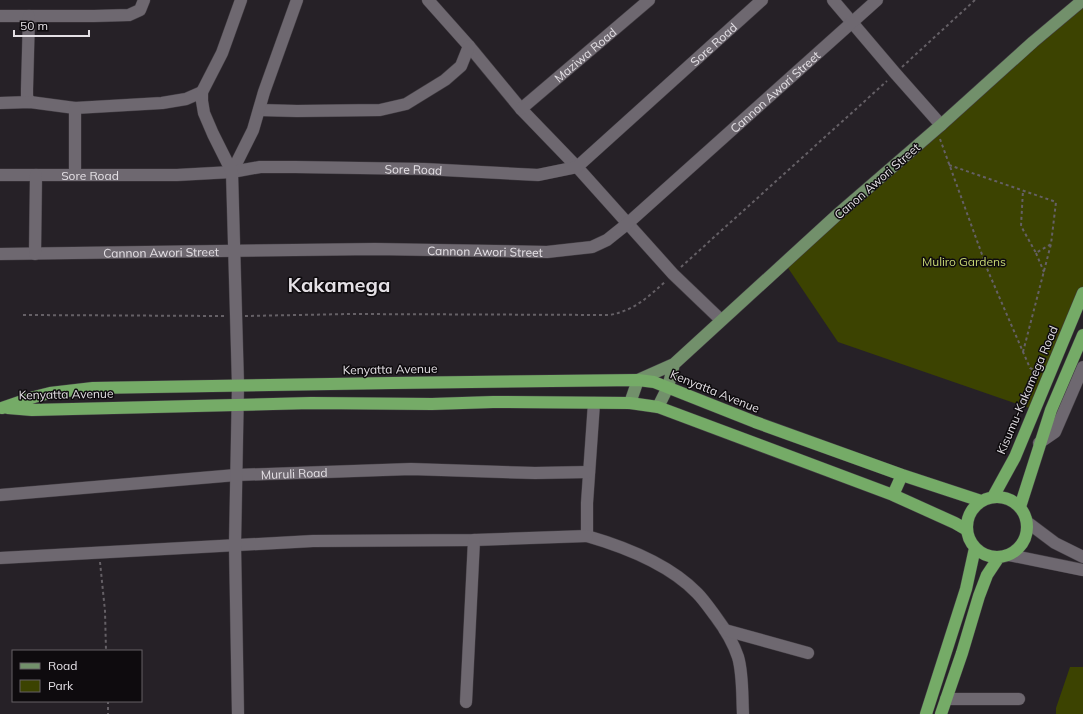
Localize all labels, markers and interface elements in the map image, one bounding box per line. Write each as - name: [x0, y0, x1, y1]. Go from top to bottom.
- scale bar: [14, 12, 89, 38]
- text: 50 m: [20, 18, 48, 33]
- street label: Sore Road: [687, 19, 740, 69]
- street label: Maziwa Road: [551, 24, 619, 85]
- street label: Cannon Awori Street: [727, 47, 823, 136]
- street label: Canon Awori Street: [831, 140, 923, 222]
- street label: Sore Road: [384, 161, 443, 177]
- street label: Sore Road: [61, 168, 119, 183]
- street label: Cannon Awori Street: [427, 242, 543, 259]
- street label: Cannon Awori Street: [103, 244, 219, 260]
- park label: Muliro Gardens: [922, 254, 1006, 269]
- district label: Kakamega: [288, 272, 390, 297]
- street label: Kisumu-Kakamega Road: [993, 323, 1061, 457]
- street label: Kenyatta Avenue: [342, 361, 438, 377]
- street label: Kenyatta Avenue: [668, 366, 762, 416]
- street label: Kenyatta Avenue: [18, 386, 114, 402]
- street label: Muruli Road: [260, 464, 328, 482]
- legend: [12, 650, 142, 702]
- text: Road: [48, 658, 77, 673]
- text: Park: [48, 678, 74, 693]

